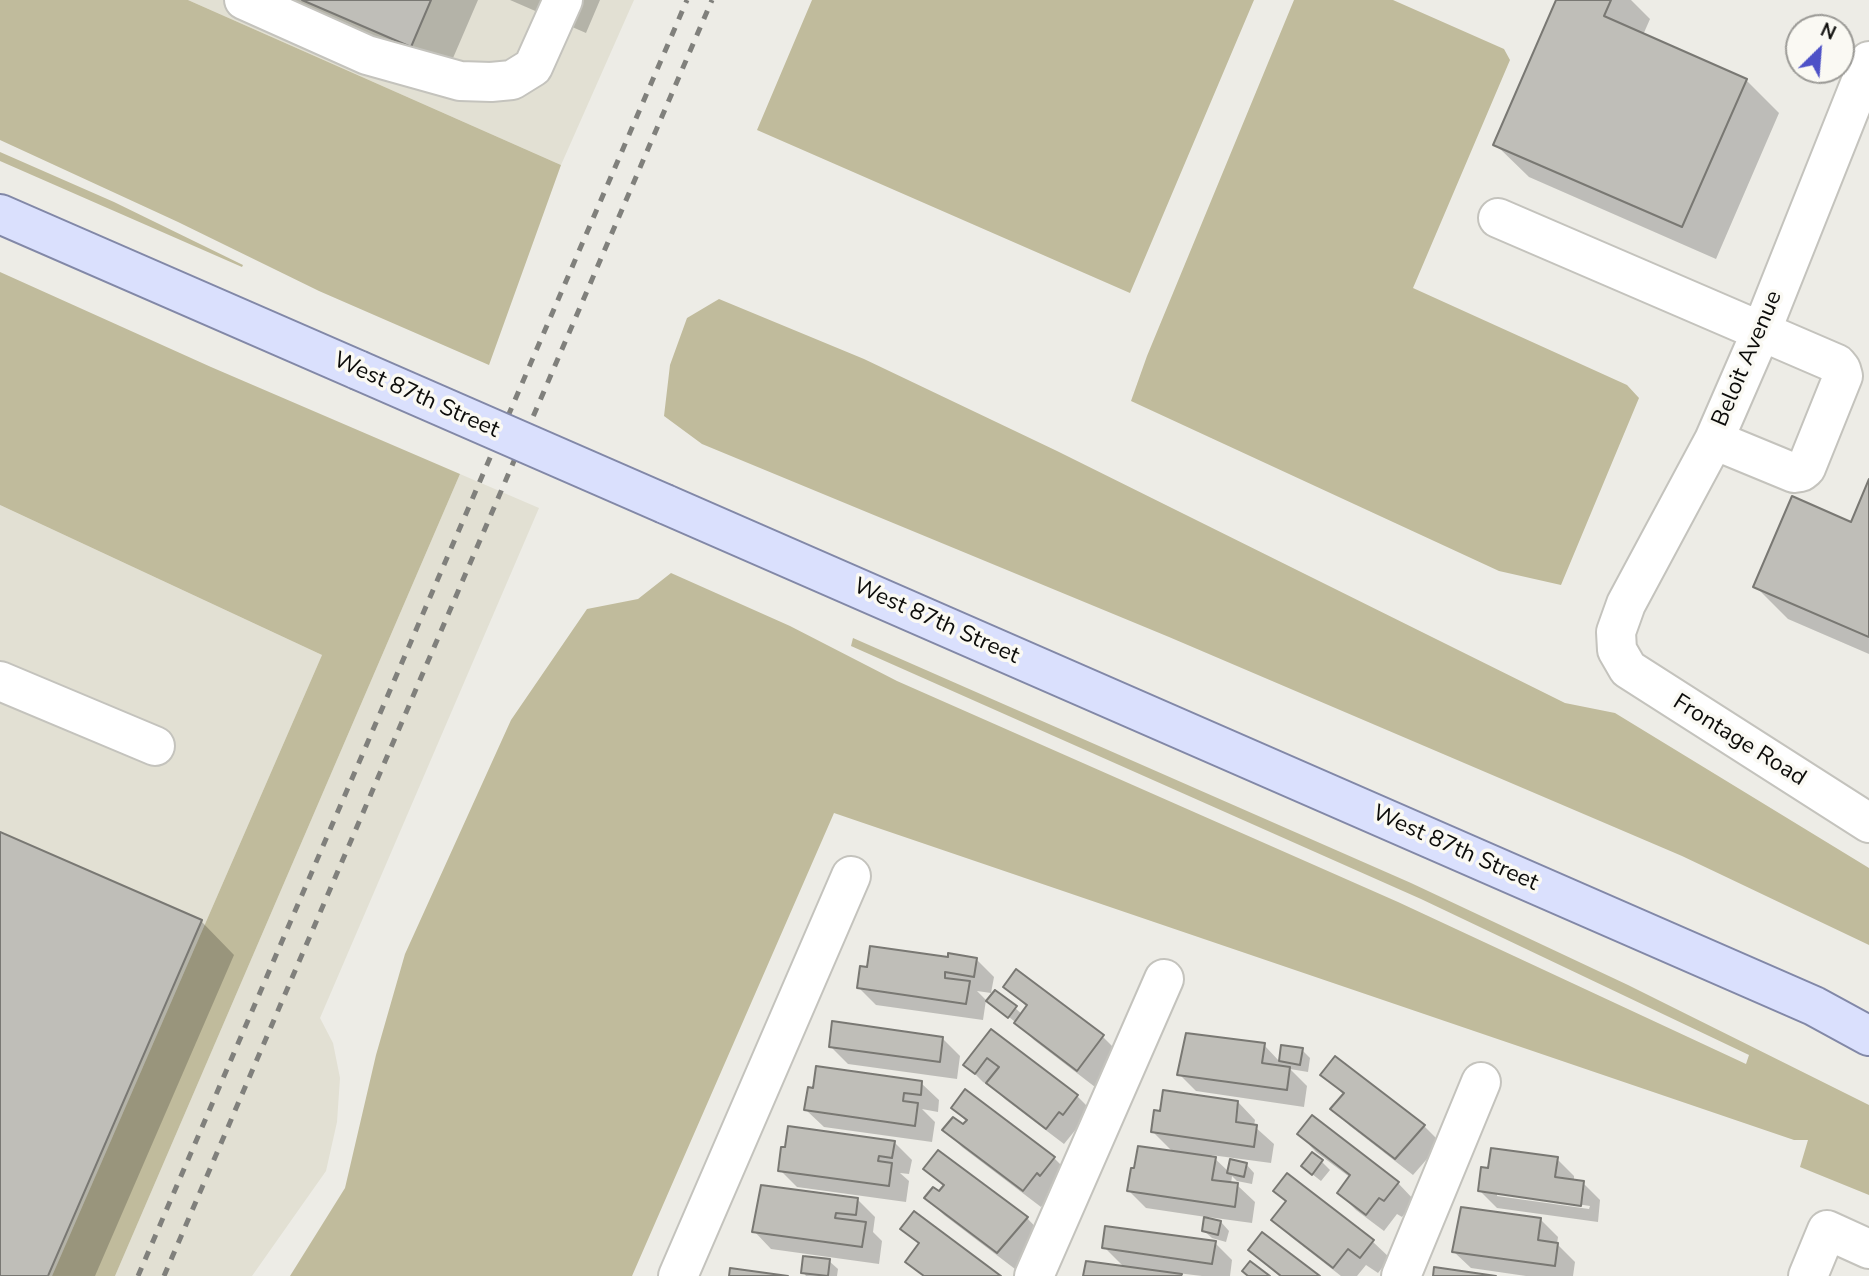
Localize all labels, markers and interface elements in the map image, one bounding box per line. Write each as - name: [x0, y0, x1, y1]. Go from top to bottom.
- north arrow: [1785, 14, 1855, 84]
- text: N: [1816, 17, 1840, 47]
- street label: Beloit Avenue: [1707, 287, 1789, 431]
- street label: West 87th Street: [329, 347, 503, 445]
- street label: West 87th Street: [849, 573, 1023, 671]
- street label: Frontage Road: [1667, 689, 1811, 793]
- street label: West 87th Street: [1368, 800, 1542, 898]

